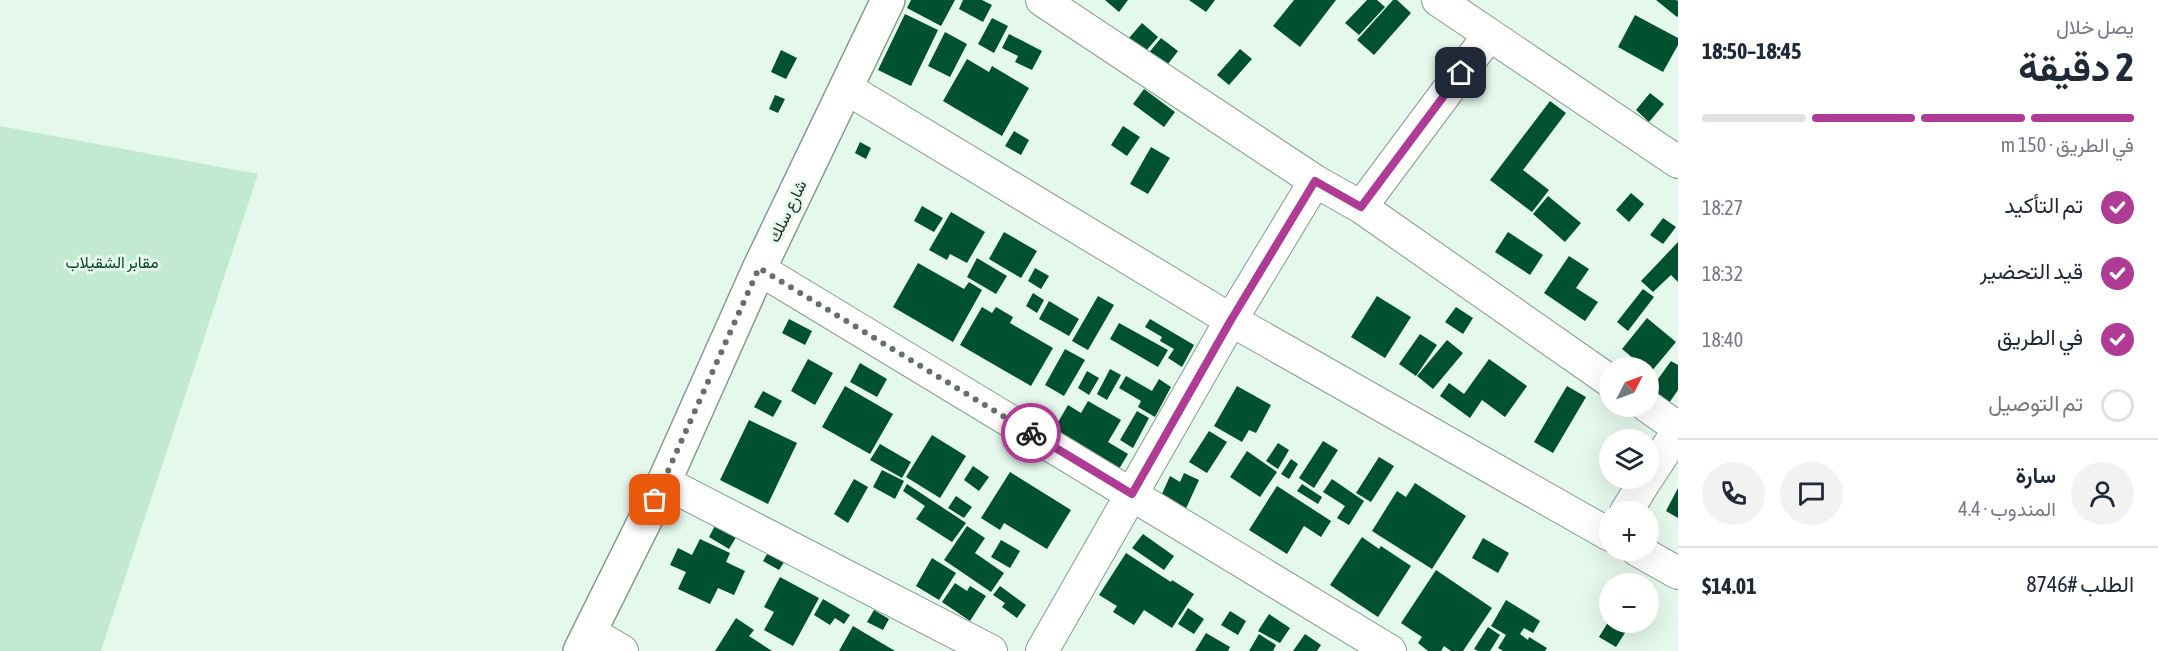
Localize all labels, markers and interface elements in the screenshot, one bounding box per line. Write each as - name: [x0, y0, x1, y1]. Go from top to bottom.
- text: يصل خلال: [2056, 15, 2134, 38]
- text: 18:45–18:50: [1702, 38, 1801, 64]
- text: 2 دقيقة: [2018, 45, 2134, 89]
- pin: [1435, 47, 1486, 98]
- icon: home: [1444, 56, 1477, 89]
- text: في الطريق · 150 m: [2001, 133, 2134, 156]
- street label: شارع سلك: [764, 177, 812, 246]
- icon: check: [2101, 191, 2134, 224]
- text: تم التأكيد: [2004, 192, 2083, 218]
- text: 18:27: [1702, 196, 1743, 219]
- park label: مقابر الشقيلاب: [66, 253, 159, 273]
- icon: check: [2101, 257, 2134, 290]
- text: قيد التحضير: [1980, 258, 2083, 284]
- text: 18:32: [1702, 262, 1743, 285]
- icon: check: [2101, 323, 2134, 356]
- text: في الطريق: [1997, 324, 2083, 350]
- text: 18:40: [1702, 328, 1743, 351]
- north arrow: [1599, 357, 1659, 417]
- map controls: [1599, 357, 1659, 633]
- text: تم التوصيل: [1988, 390, 2083, 416]
- courier: [1001, 403, 1061, 463]
- icon: bike: [1015, 417, 1048, 450]
- button: layers: [1599, 429, 1659, 489]
- button: phone: [1702, 462, 1765, 525]
- button: chat: [1780, 462, 1843, 525]
- text: سارة: [2015, 462, 2056, 488]
- button: person: [2071, 462, 2134, 525]
- pin: [629, 474, 680, 525]
- icon: bag: [638, 483, 671, 516]
- text: المندوب · 4.4: [1958, 497, 2056, 520]
- button: +: [1599, 501, 1659, 561]
- text: الطلب #8746: [2026, 571, 2134, 597]
- button: −: [1599, 573, 1659, 633]
- text: $14.01: [1702, 573, 1757, 599]

